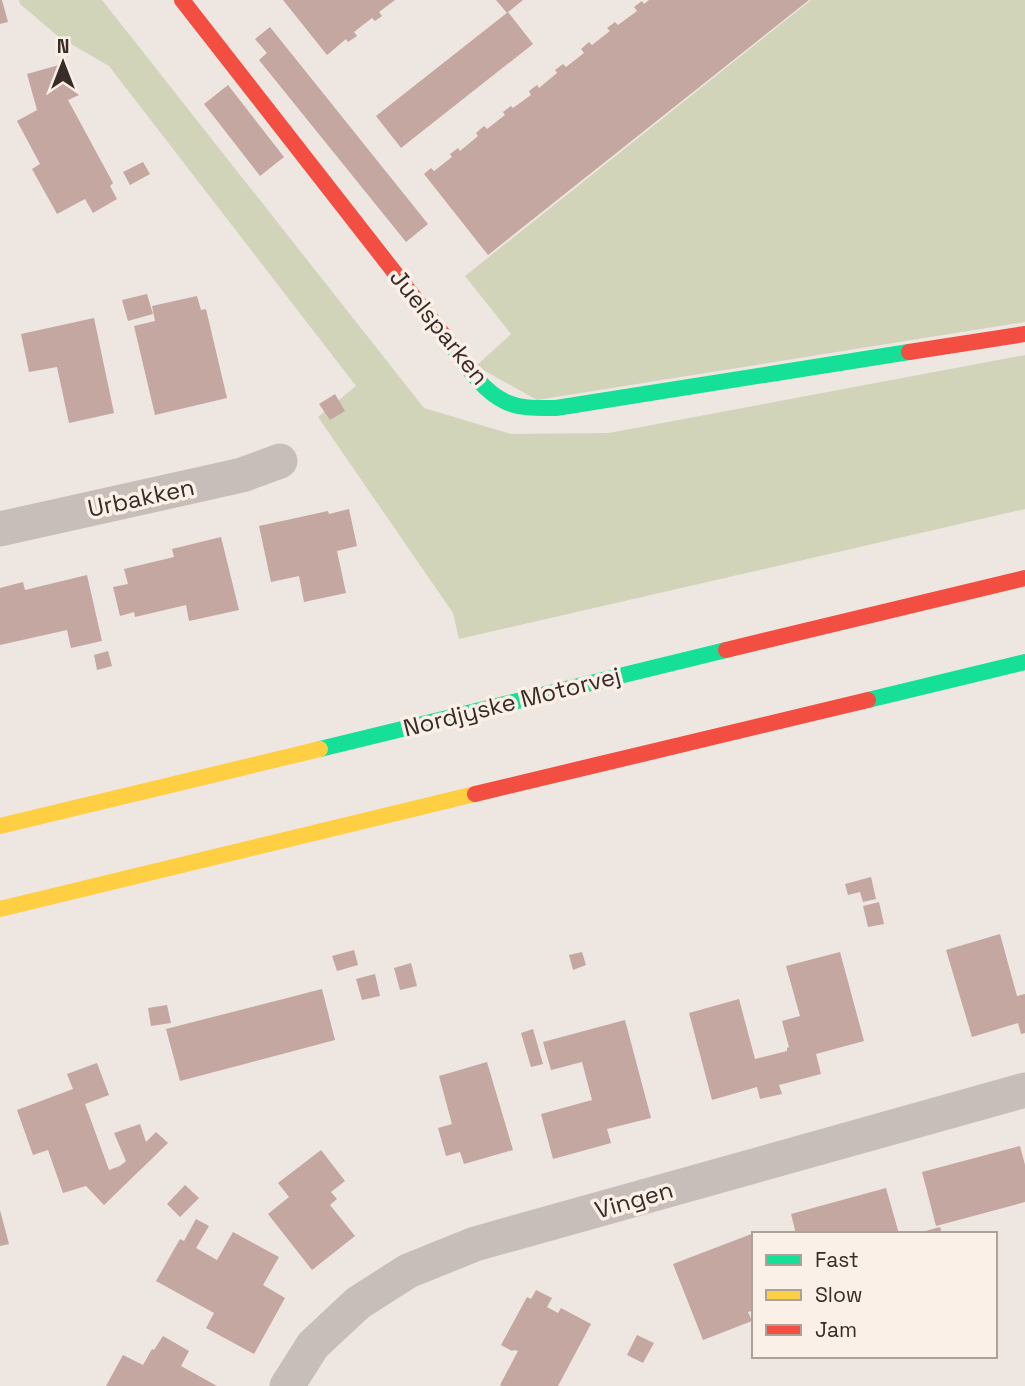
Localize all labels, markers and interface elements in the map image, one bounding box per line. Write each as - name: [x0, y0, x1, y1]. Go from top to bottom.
- north arrow: [28, 28, 98, 98]
- text: N: [57, 34, 69, 59]
- street label: Juelsparken: [383, 262, 496, 391]
- street label: Urbakken: [85, 471, 197, 524]
- street label: Nordjyske Motorvej: [400, 660, 624, 744]
- street label: Vingen: [591, 1174, 676, 1225]
- legend: [752, 1232, 997, 1358]
- text: Fast: [815, 1246, 859, 1273]
- text: Slow: [815, 1281, 863, 1308]
- text: Jam: [815, 1316, 857, 1343]

